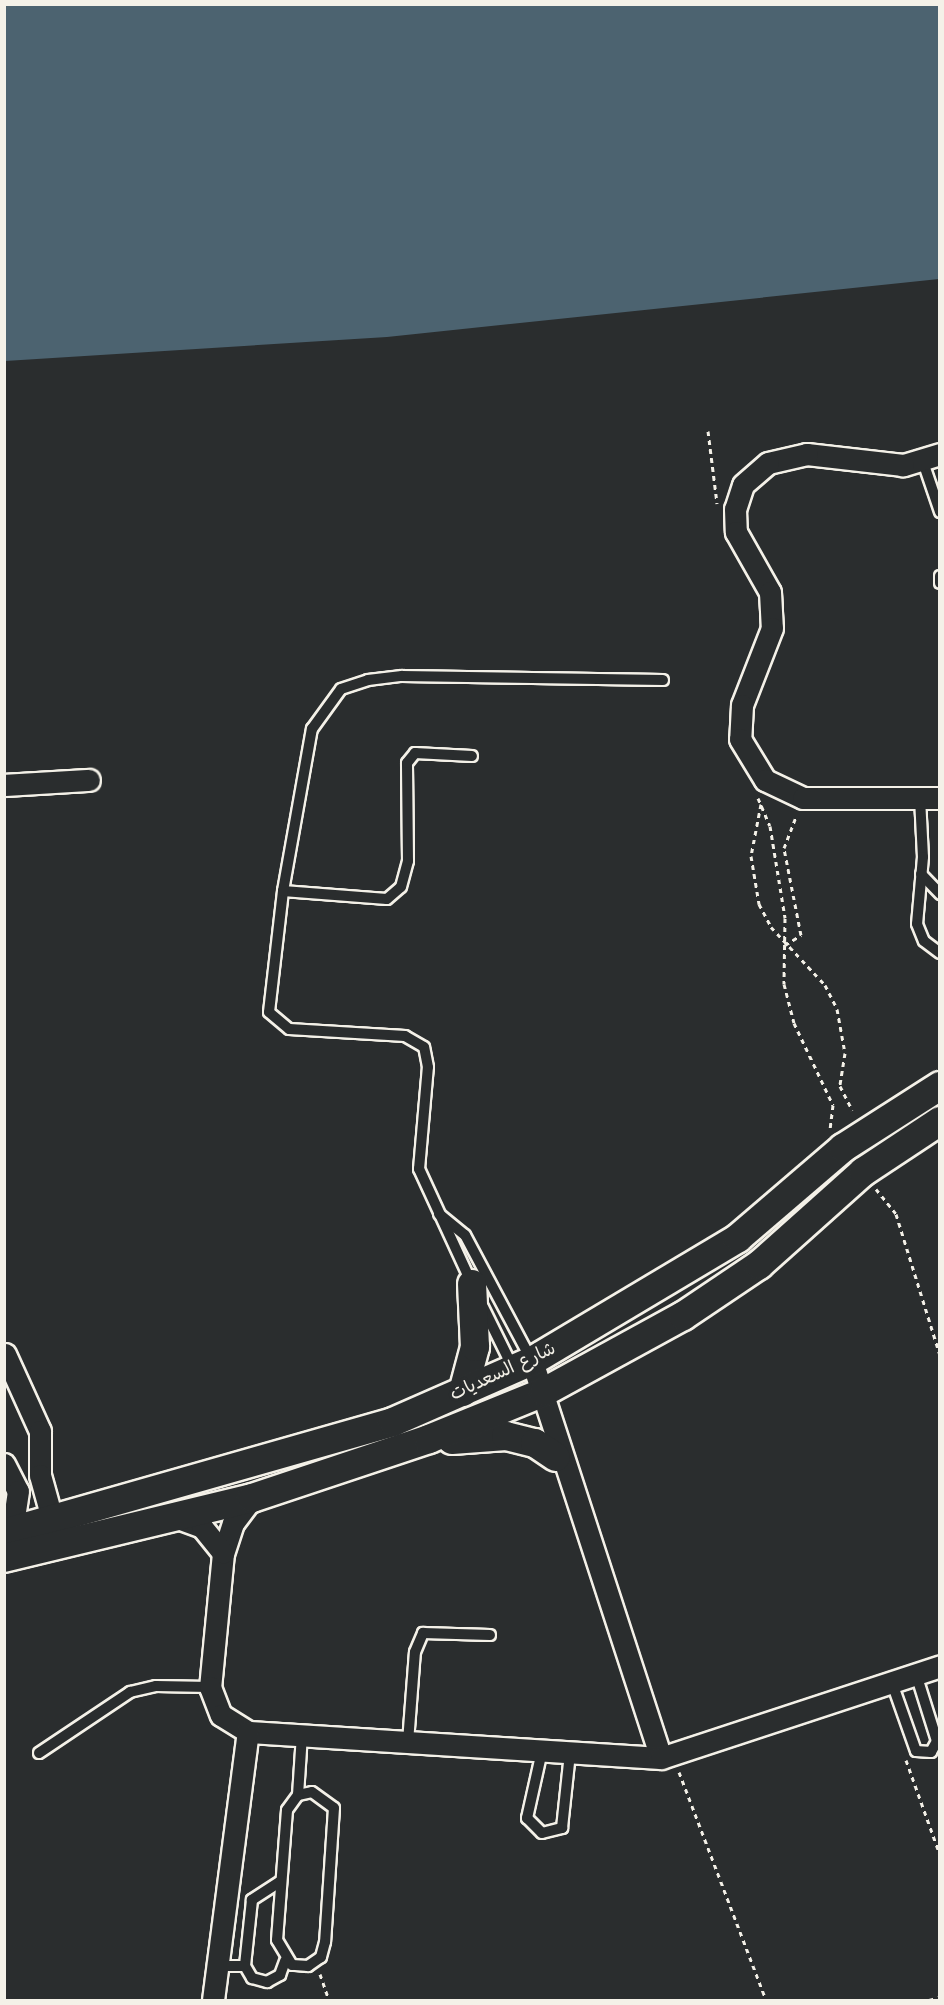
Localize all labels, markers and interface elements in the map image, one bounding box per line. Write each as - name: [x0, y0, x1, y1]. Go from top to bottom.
- street label: شارع السعديات: [447, 1338, 559, 1406]

